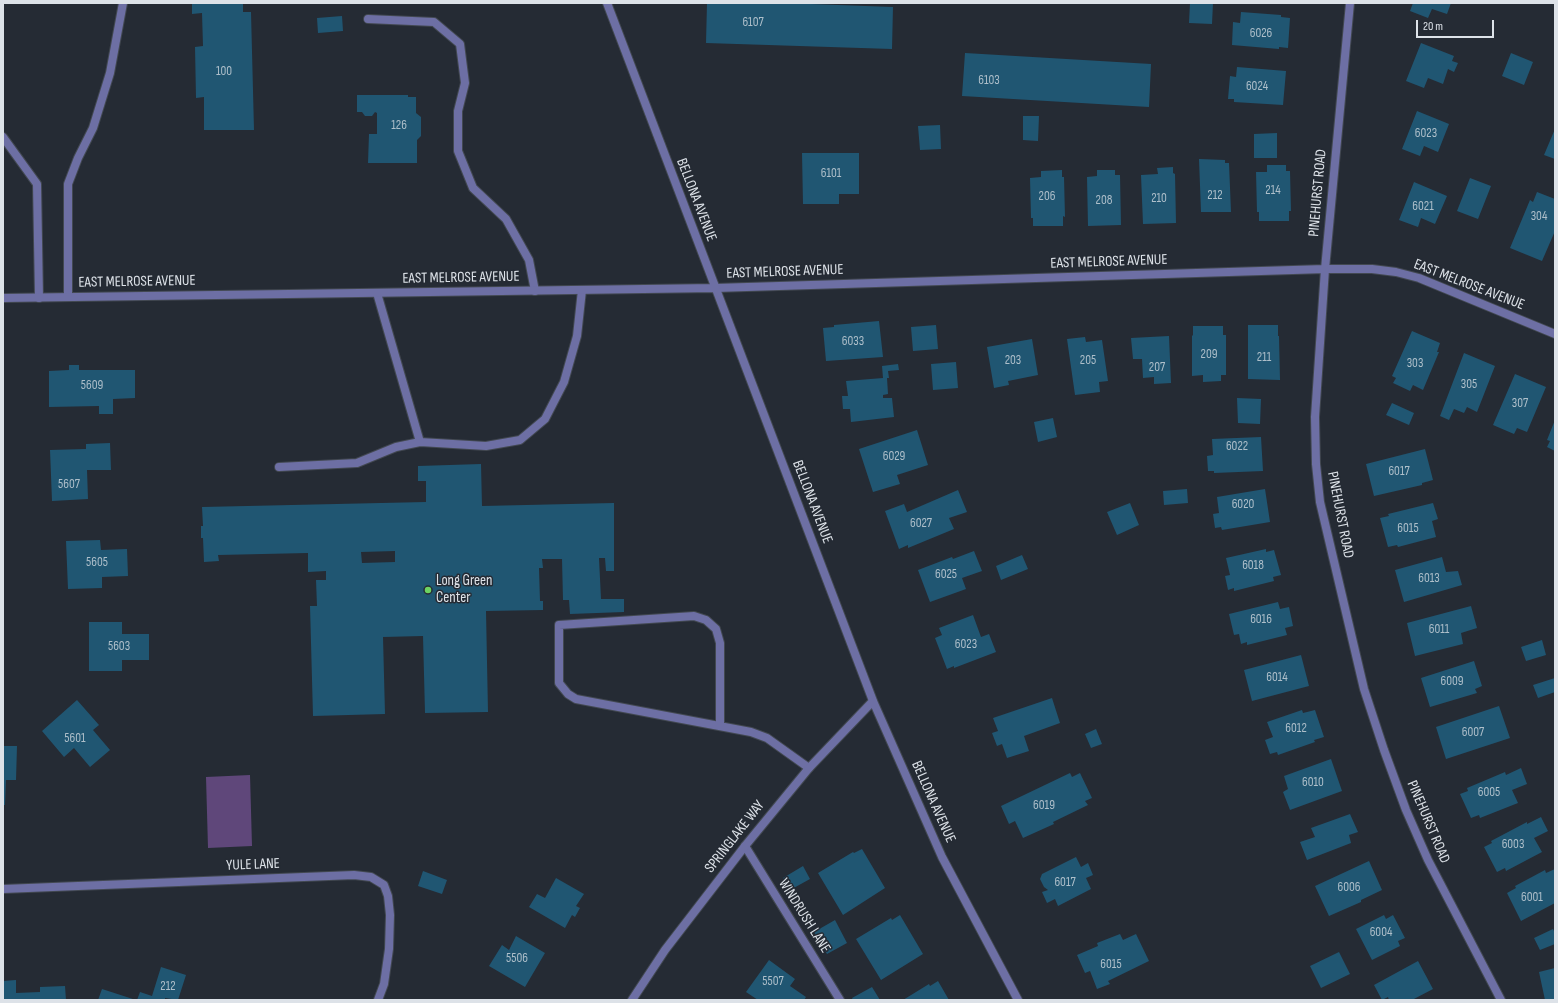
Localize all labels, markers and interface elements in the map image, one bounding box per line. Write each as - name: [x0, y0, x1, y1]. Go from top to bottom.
- scale bar: [1418, 12, 1496, 38]
- house number: 6107: [742, 15, 764, 31]
- text: 20 m: [1423, 19, 1443, 34]
- house number: 6026: [1250, 26, 1272, 42]
- house number: 100: [216, 64, 232, 80]
- house number: 6103: [978, 73, 1000, 89]
- house number: 6024: [1246, 79, 1268, 95]
- house number: 126: [391, 118, 407, 134]
- house number: 6023: [1415, 126, 1437, 142]
- street label: PINEHURST ROAD: [1305, 148, 1331, 238]
- street label: BELLONA AVENUE: [672, 156, 720, 244]
- house number: 6101: [821, 166, 841, 182]
- house number: 214: [1265, 183, 1281, 199]
- house number: 212: [1207, 188, 1223, 204]
- house number: 206: [1039, 189, 1055, 205]
- house number: 210: [1151, 191, 1167, 207]
- house number: 208: [1096, 193, 1112, 209]
- house number: 6021: [1412, 199, 1434, 215]
- house number: 304: [1531, 209, 1547, 225]
- street label: EAST MELROSE AVENUE: [1050, 251, 1168, 273]
- street label: EAST MELROSE AVENUE: [1411, 256, 1527, 314]
- street label: EAST MELROSE AVENUE: [726, 261, 844, 283]
- street label: EAST MELROSE AVENUE: [402, 268, 520, 288]
- street label: EAST MELROSE AVENUE: [78, 272, 196, 292]
- house number: 6033: [842, 334, 864, 350]
- house number: 209: [1201, 347, 1217, 363]
- house number: 211: [1257, 350, 1271, 366]
- house number: 203: [1005, 353, 1021, 369]
- house number: 205: [1080, 353, 1096, 369]
- house number: 303: [1407, 356, 1423, 372]
- house number: 207: [1149, 360, 1165, 376]
- house number: 305: [1461, 377, 1477, 393]
- house number: 5609: [81, 378, 103, 394]
- house number: 307: [1512, 396, 1528, 412]
- house number: 6022: [1226, 439, 1248, 455]
- house number: 6029: [883, 449, 905, 465]
- street label: BELLONA AVENUE: [788, 458, 836, 546]
- house number: 6017: [1388, 464, 1410, 480]
- street label: PINEHURST ROAD: [1323, 470, 1357, 560]
- house number: 5607: [58, 477, 80, 493]
- house number: 6020: [1232, 497, 1254, 513]
- house number: 6027: [910, 516, 932, 532]
- house number: 6015: [1397, 521, 1419, 537]
- house number: 5605: [86, 555, 108, 571]
- house number: 6018: [1242, 558, 1264, 574]
- house number: 6025: [935, 567, 957, 583]
- house number: 6013: [1418, 571, 1440, 587]
- place label: Long Green Center: [436, 572, 492, 607]
- marker: Long Green Center: [423, 585, 433, 595]
- house number: 6016: [1250, 612, 1272, 628]
- house number: 6011: [1429, 622, 1449, 638]
- house number: 6023: [955, 637, 977, 653]
- house number: 5603: [108, 639, 130, 655]
- house number: 6014: [1266, 670, 1288, 686]
- house number: 6009: [1440, 674, 1464, 690]
- house number: 6012: [1285, 721, 1307, 737]
- house number: 6007: [1462, 725, 1484, 741]
- house number: 5601: [64, 731, 86, 747]
- street label: BELLONA AVENUE: [907, 758, 959, 846]
- house number: 6010: [1302, 775, 1324, 791]
- street label: PINEHURST ROAD: [1403, 778, 1453, 866]
- house number: 6005: [1478, 785, 1500, 801]
- street label: SPRINGLAKE WAY: [701, 797, 769, 877]
- house number: 6019: [1033, 798, 1055, 814]
- house number: 6003: [1502, 837, 1524, 853]
- street label: YULE LANE: [226, 855, 280, 875]
- street label: WINDRUSH LANE: [774, 875, 834, 957]
- house number: 6017: [1054, 875, 1076, 891]
- house number: 6006: [1338, 880, 1360, 896]
- house number: 6001: [1521, 890, 1543, 906]
- house number: 6004: [1370, 925, 1392, 941]
- house number: 5506: [506, 951, 528, 967]
- house number: 6015: [1100, 957, 1122, 973]
- house number: 5507: [762, 974, 784, 990]
- house number: 212: [160, 979, 176, 995]

